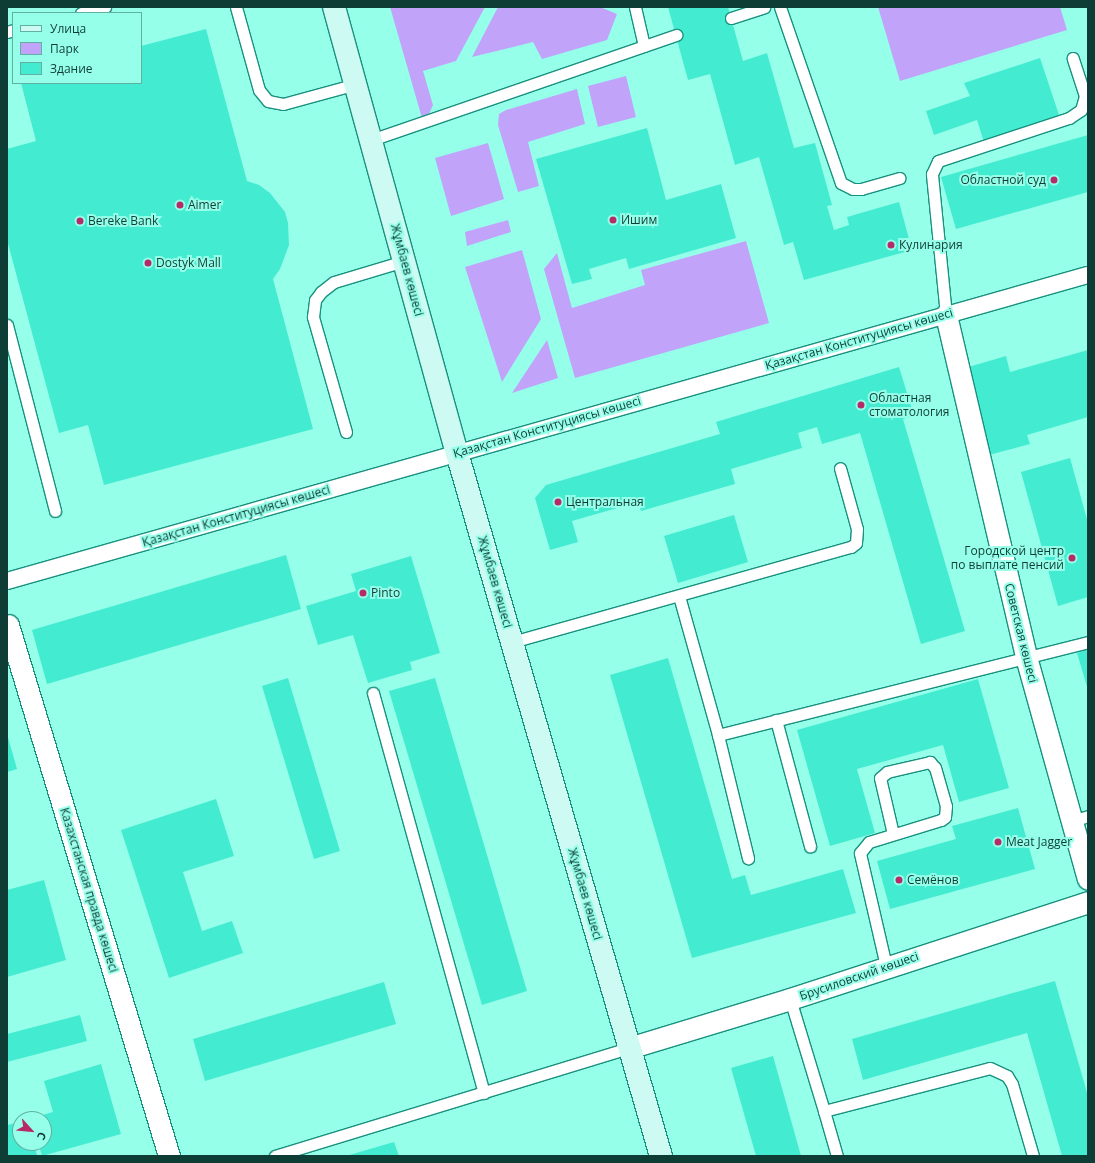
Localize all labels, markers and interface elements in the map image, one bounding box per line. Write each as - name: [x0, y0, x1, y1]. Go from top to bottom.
- legend: [12, 12, 142, 84]
- text: Улица: [50, 20, 86, 37]
- text: Парк: [50, 40, 79, 57]
- text: Здание: [50, 60, 93, 77]
- place label: Областной суд: [960, 173, 1046, 187]
- marker: Областной суд: [1049, 175, 1059, 185]
- place label: Aimer: [188, 198, 221, 212]
- marker: Aimer: [175, 200, 185, 210]
- place label: Ишим: [621, 213, 657, 227]
- place label: Bereke Bank: [88, 214, 158, 228]
- marker: Ишим: [608, 215, 618, 225]
- marker: Bereke Bank: [75, 216, 85, 226]
- street label: Жұмбаев көшесі: [388, 222, 426, 318]
- place label: Кулинария: [899, 238, 963, 252]
- marker: Кулинария: [886, 240, 896, 250]
- place label: Dostyk Mall: [156, 256, 221, 270]
- marker: Dostyk Mall: [143, 258, 153, 268]
- street label: Қазақстан Конституциясы көшесі: [763, 305, 955, 373]
- place label: Областная стоматология: [869, 391, 949, 419]
- street label: Қазақстан Конституциясы көшесі: [451, 393, 643, 461]
- marker: Областная стоматология: [856, 400, 866, 410]
- street label: Қазақстан Конституциясы көшесі: [140, 482, 332, 550]
- place label: Центральная: [566, 495, 644, 509]
- marker: Центральная: [553, 497, 563, 507]
- street label: Жұмбаев көшесі: [475, 534, 515, 630]
- place label: Городской центр по выплате пенсий: [951, 544, 1064, 572]
- marker: Городской центр по выплате пенсий: [1067, 553, 1077, 563]
- street label: Советская көшесі: [1002, 582, 1040, 684]
- place label: Pinto: [371, 586, 400, 600]
- marker: Pinto: [358, 588, 368, 598]
- street label: Казахстанская правда көшесі: [57, 806, 121, 974]
- place label: Meat Jagger: [1006, 835, 1072, 849]
- marker: Meat Jagger: [993, 837, 1003, 847]
- street label: Жұмбаев көшесі: [565, 846, 605, 942]
- place label: Семёнов: [907, 873, 959, 887]
- marker: Семёнов: [894, 875, 904, 885]
- street label: Брусиловский көшесі: [798, 949, 920, 1003]
- north arrow: [12, 1111, 52, 1151]
- text: С: [34, 1130, 51, 1143]

